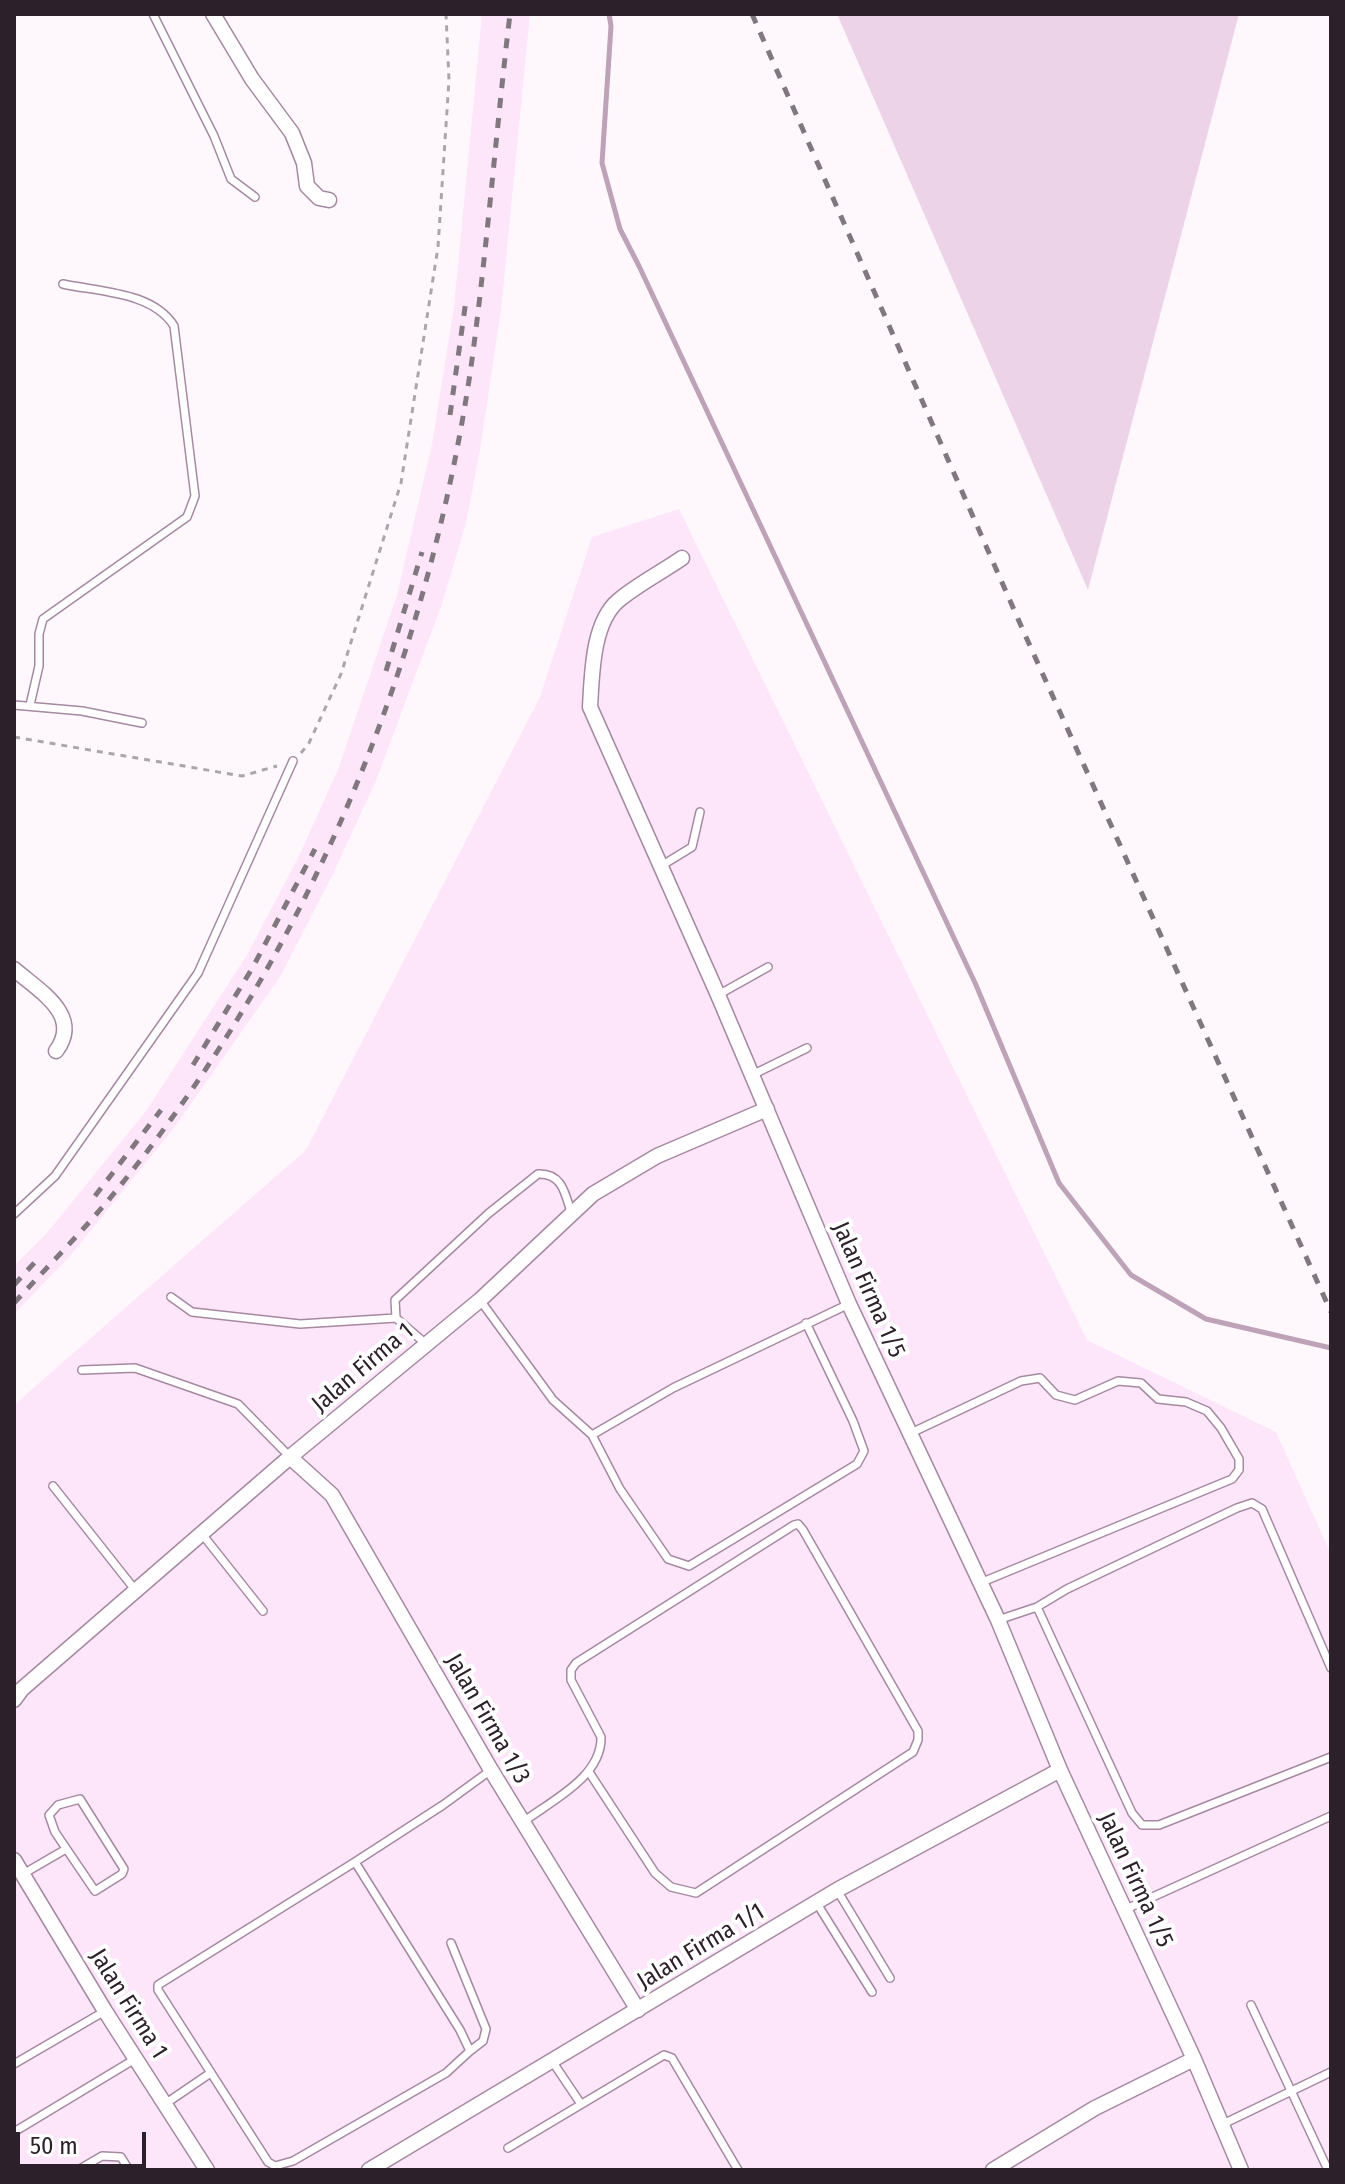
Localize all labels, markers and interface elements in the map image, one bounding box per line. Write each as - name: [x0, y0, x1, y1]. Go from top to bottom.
- street label: Jalan Firma 1/5: [825, 1218, 911, 1362]
- street label: Jalan Firma 1: [306, 1317, 420, 1419]
- street label: Jalan Firma 1/3: [438, 1649, 536, 1789]
- street label: Jalan Firma 1/5: [1091, 1808, 1179, 1952]
- street label: Jalan Firma 1/1: [632, 1898, 770, 1996]
- street label: Jalan Firma 1: [83, 1944, 173, 2064]
- scale bar: [20, 2116, 150, 2166]
- text: 50 m: [30, 2132, 78, 2160]

